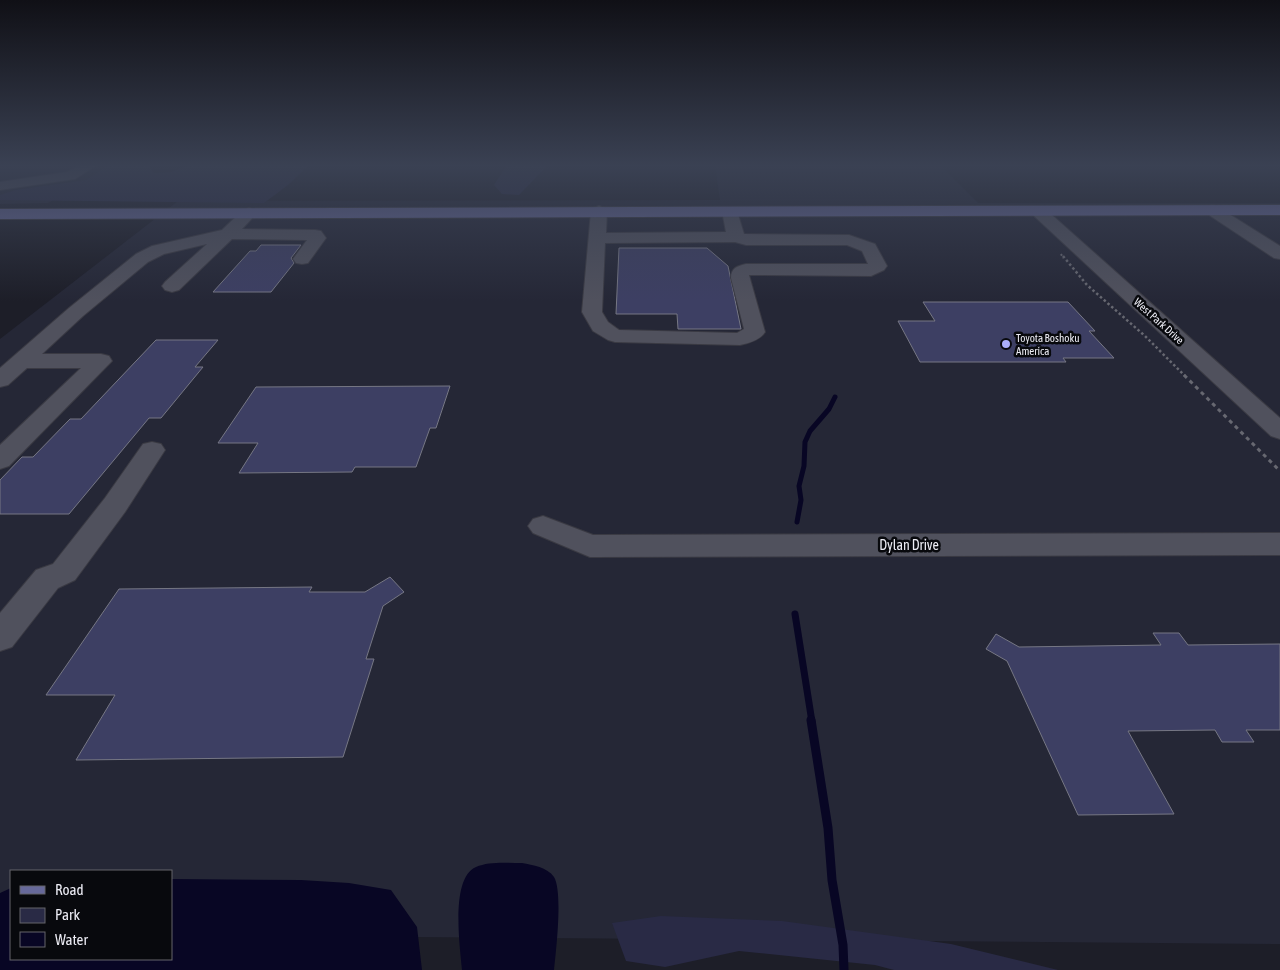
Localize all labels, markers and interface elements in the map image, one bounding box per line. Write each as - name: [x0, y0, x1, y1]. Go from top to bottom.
- street label: West Park Drive: [1132, 296, 1186, 346]
- place label: Toyota Boshoku America: [1016, 332, 1080, 357]
- marker: Toyota Boshoku America: [1000, 338, 1012, 350]
- street label: Dylan Drive: [879, 537, 939, 553]
- legend: [10, 870, 172, 960]
- text: Road: [55, 881, 84, 898]
- text: Park: [55, 906, 80, 923]
- text: Water: [55, 931, 88, 948]

